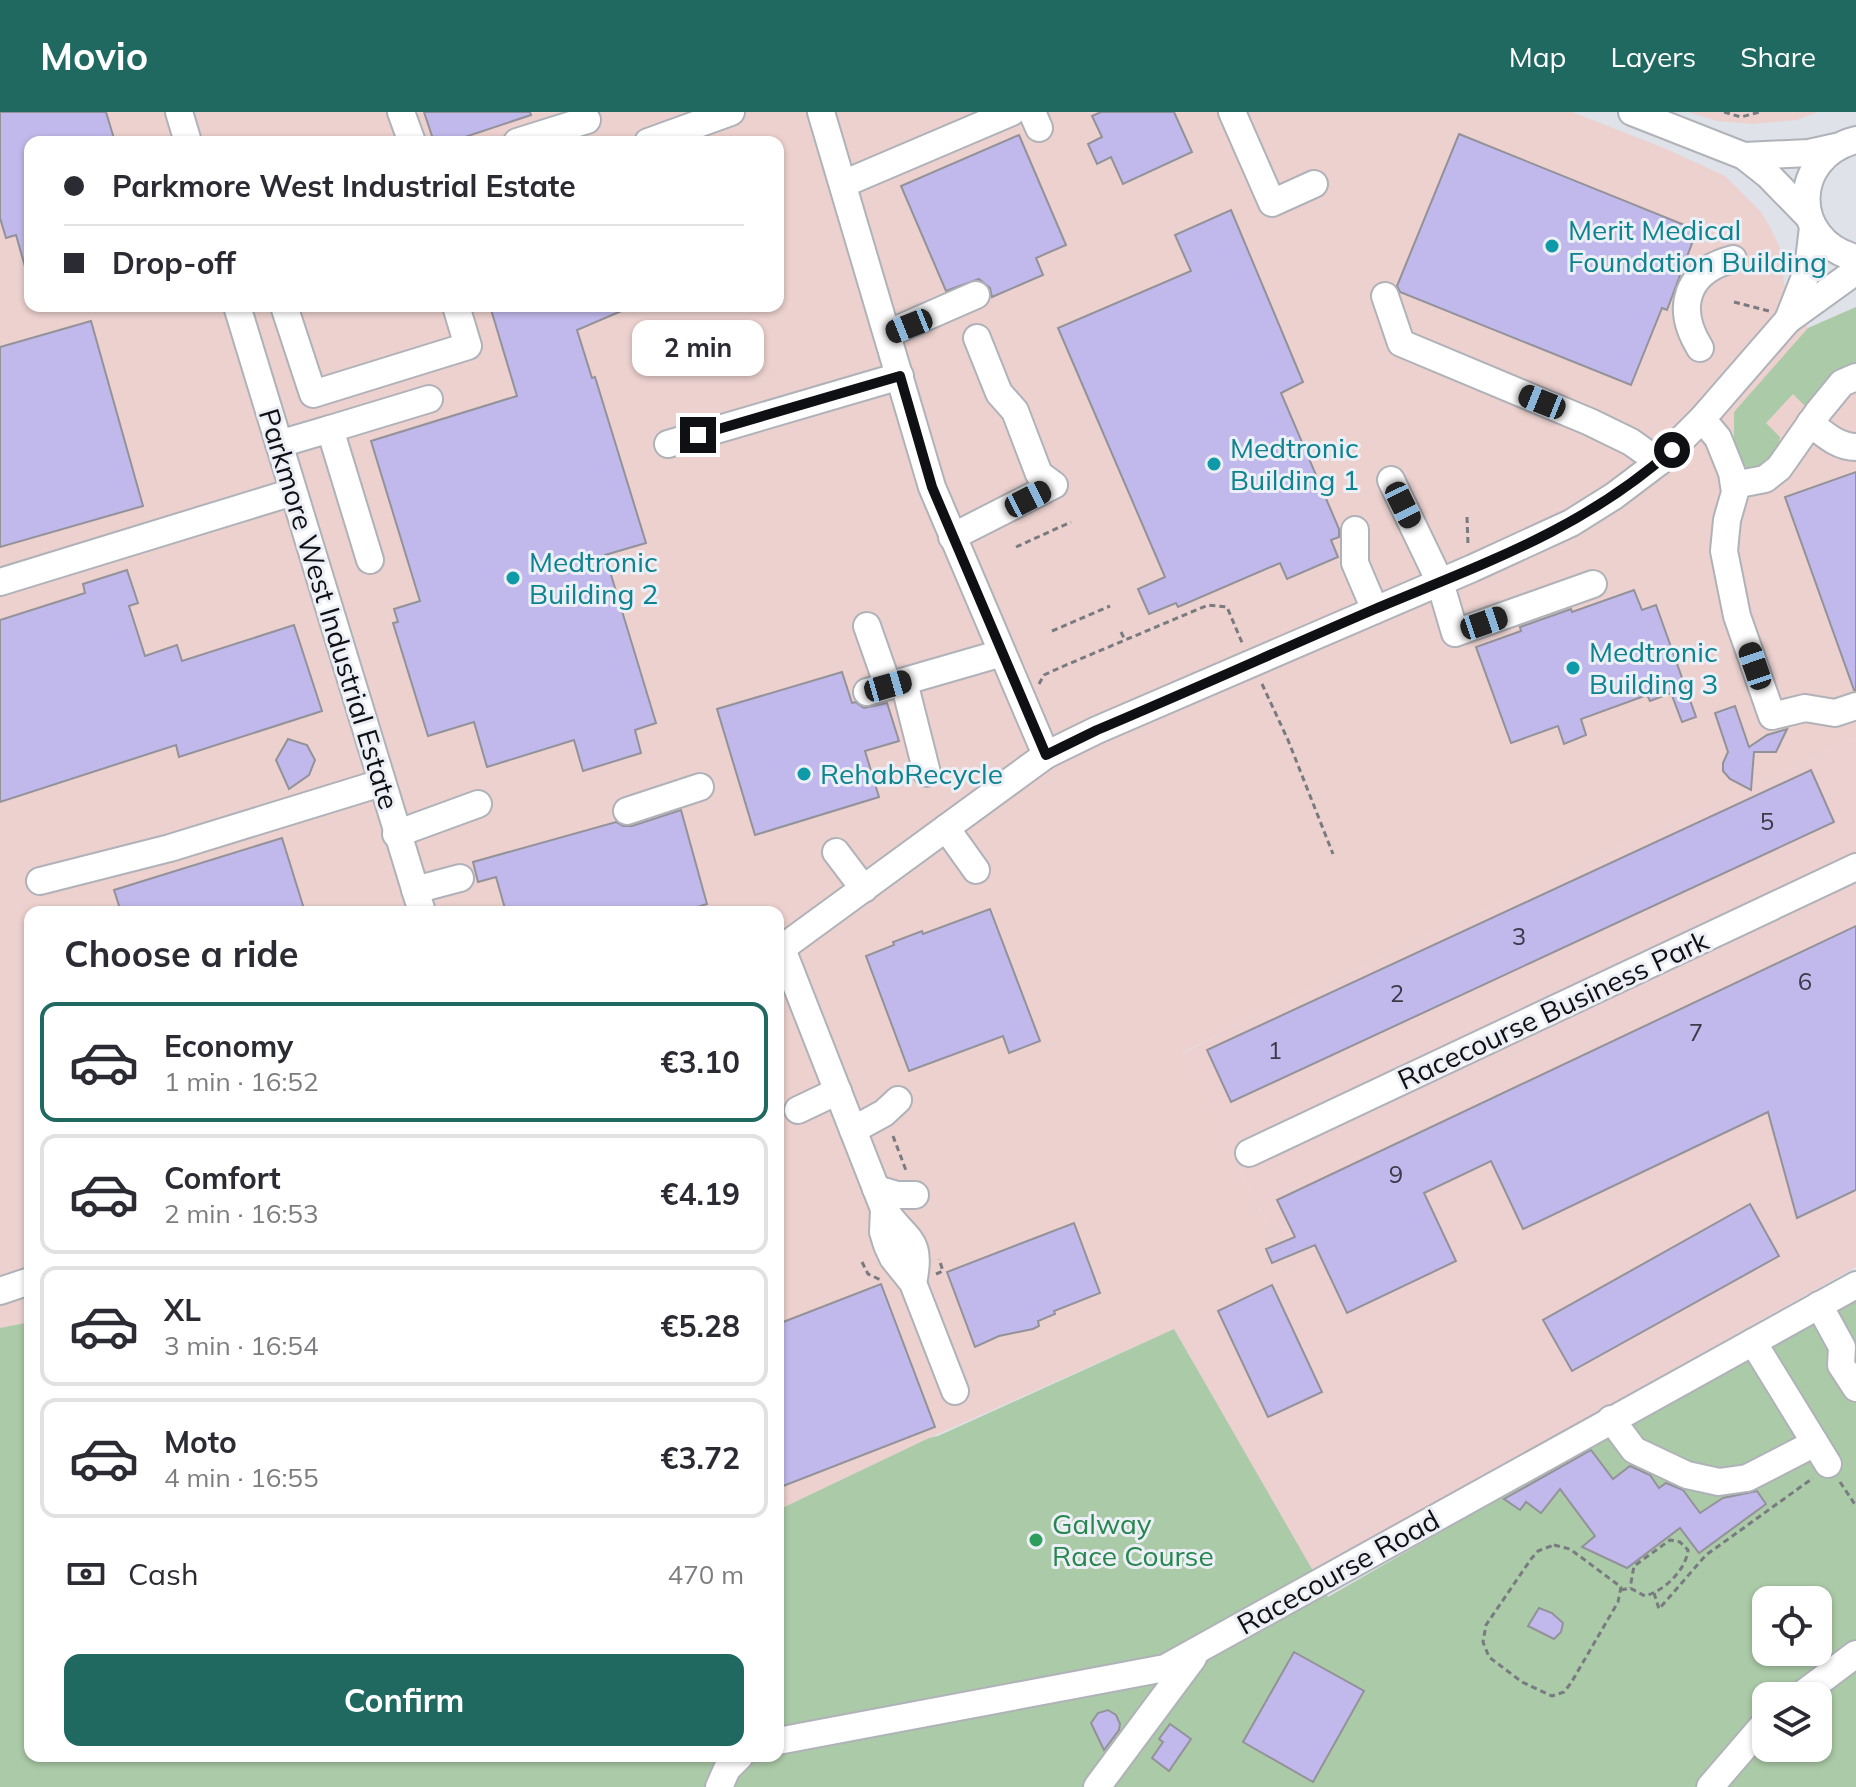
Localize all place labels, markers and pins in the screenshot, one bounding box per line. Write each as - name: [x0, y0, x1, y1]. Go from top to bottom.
- place label: Merit Medical Foundation Building: [1568, 212, 1827, 279]
- marker: Merit Medical Foundation Building: [1543, 237, 1561, 255]
- place label: Medtronic Building 1: [1230, 430, 1359, 497]
- marker: Medtronic Building 1: [1205, 455, 1223, 473]
- place label: Medtronic Building 2: [529, 544, 658, 611]
- marker: Medtronic Building 2: [504, 569, 522, 587]
- place label: Medtronic Building 3: [1589, 634, 1718, 701]
- marker: Medtronic Building 3: [1564, 659, 1582, 677]
- place label: RehabRecycle: [820, 756, 1003, 791]
- marker: RehabRecycle: [795, 765, 813, 783]
- place label: Galway Race Course: [1052, 1506, 1214, 1573]
- marker: Galway Race Course: [1027, 1531, 1045, 1549]

